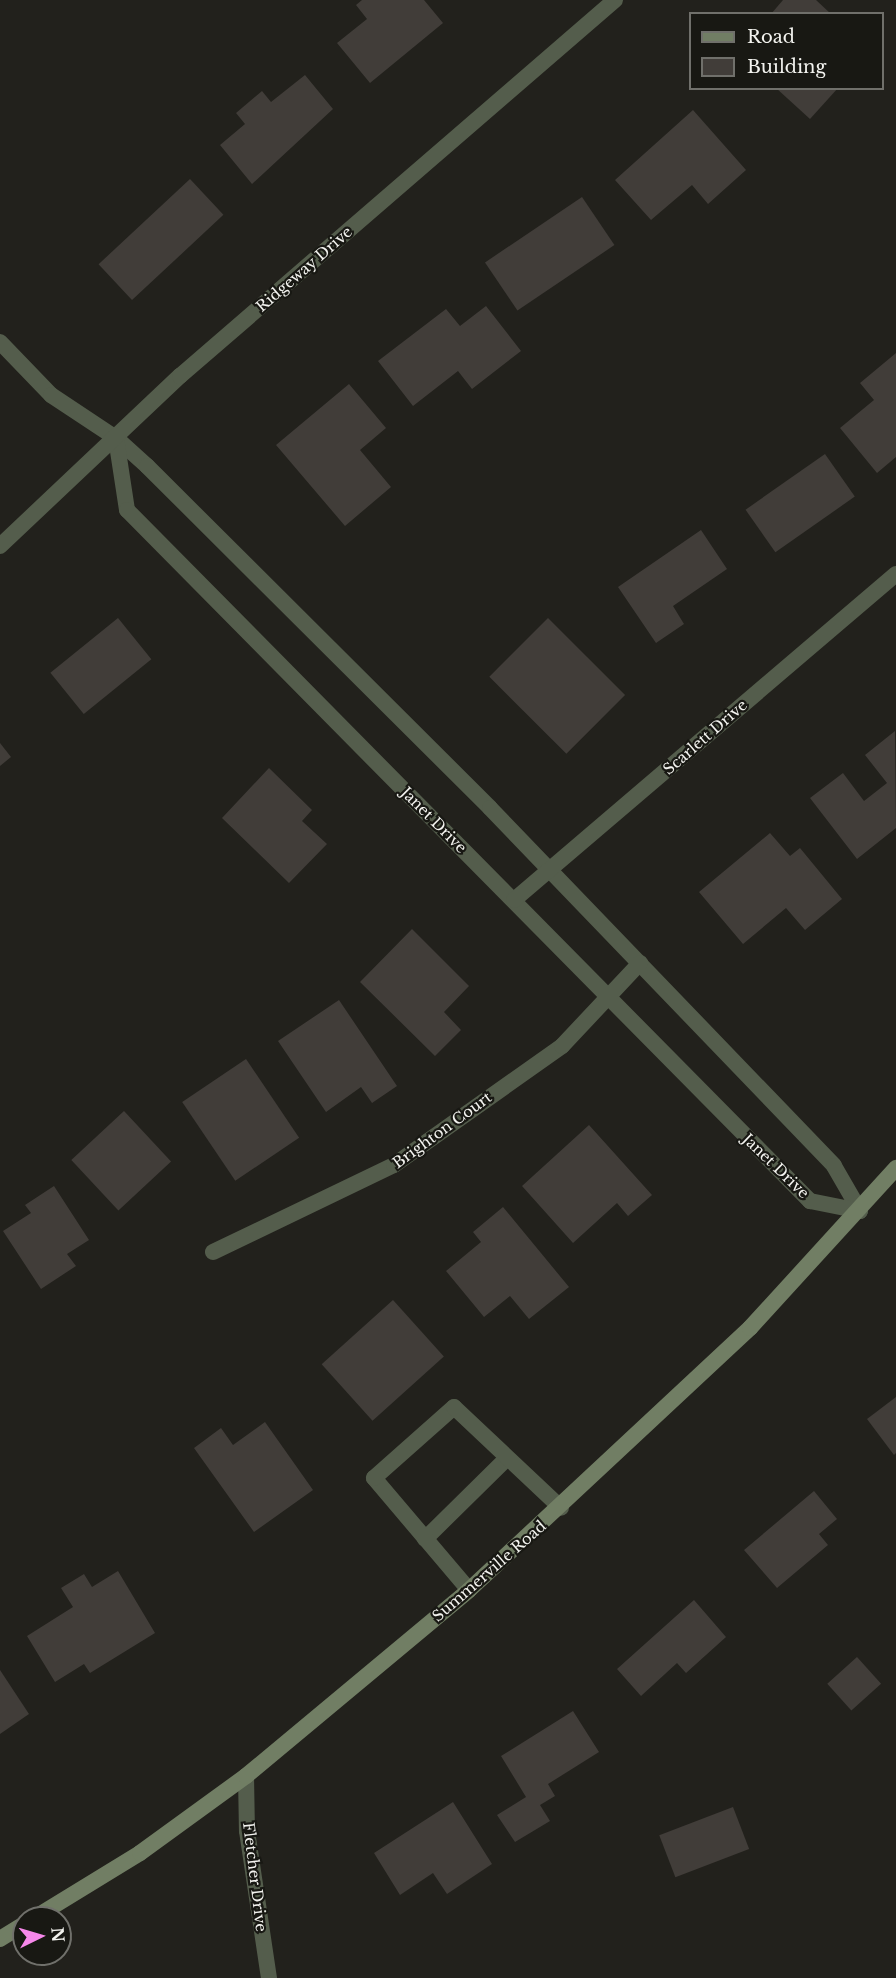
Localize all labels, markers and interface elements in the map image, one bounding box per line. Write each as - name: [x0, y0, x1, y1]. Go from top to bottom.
- legend: [689, 12, 884, 90]
- text: Road: [747, 26, 795, 48]
- text: Building: [747, 56, 826, 78]
- street label: Ridgeway Drive: [252, 222, 356, 316]
- street label: Scarlett Drive: [659, 696, 751, 778]
- street label: Janet Drive: [397, 783, 471, 857]
- street label: Brighton Court: [389, 1088, 495, 1172]
- street label: Janet Drive: [739, 1130, 813, 1202]
- street label: Summerville Road: [429, 1517, 549, 1625]
- street label: Fletcher Drive: [239, 1821, 271, 1933]
- north arrow: [12, 1906, 72, 1966]
- text: N: [47, 1926, 69, 1943]

